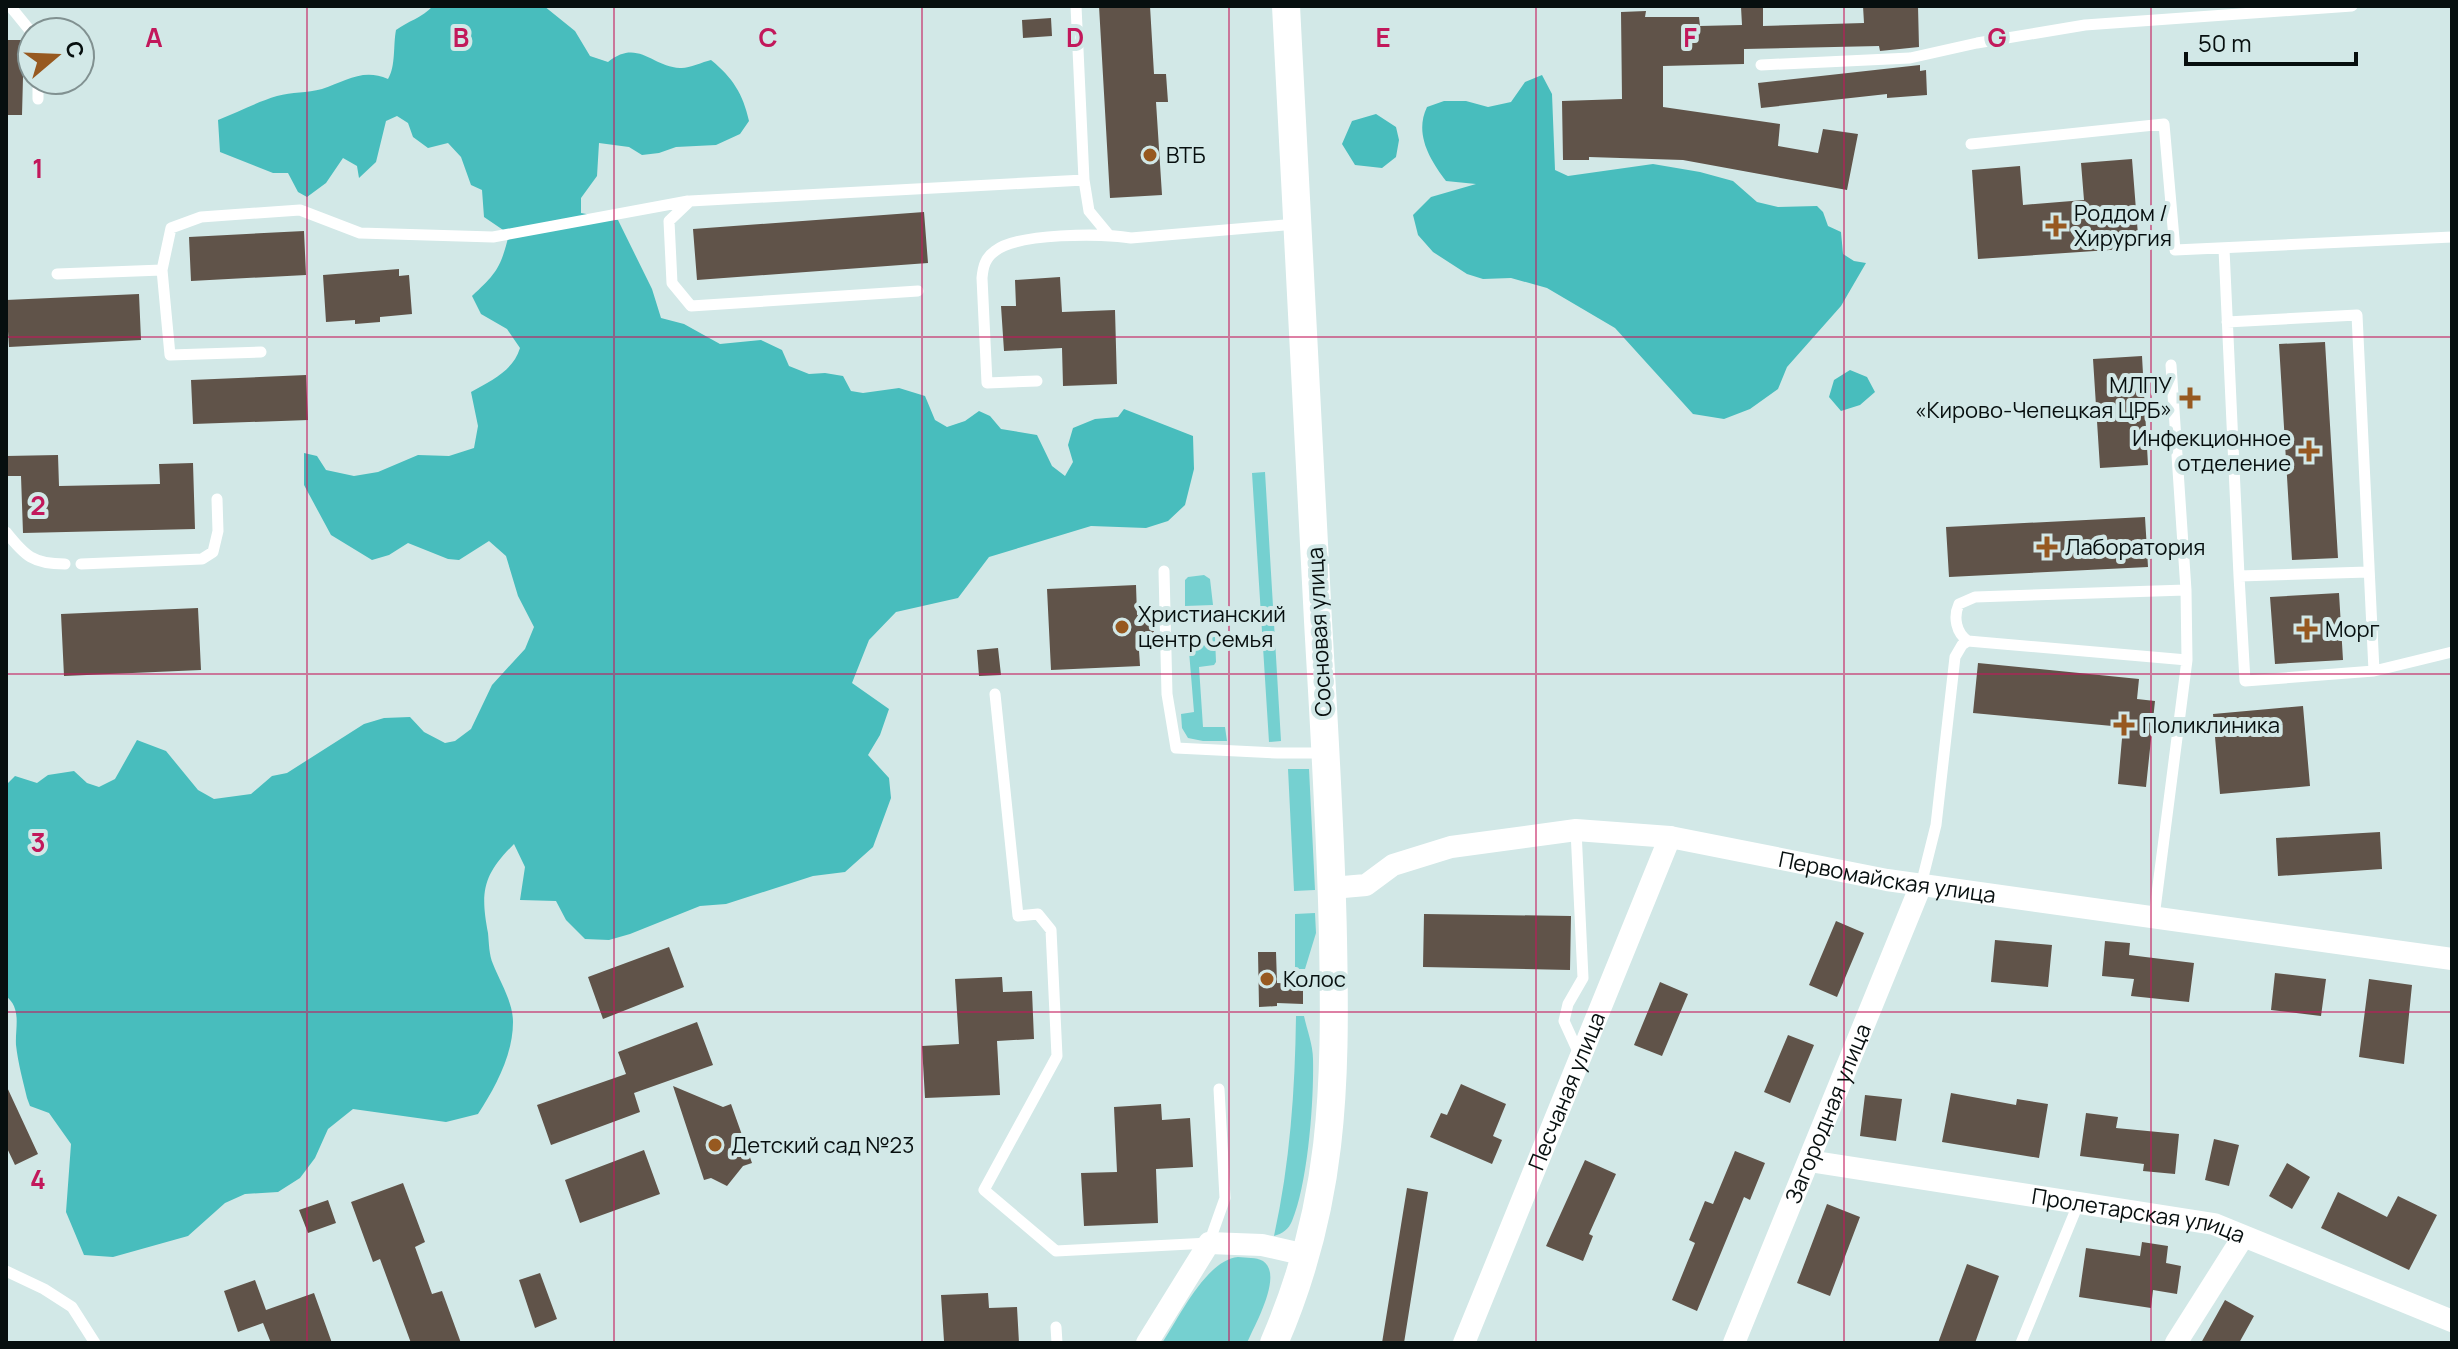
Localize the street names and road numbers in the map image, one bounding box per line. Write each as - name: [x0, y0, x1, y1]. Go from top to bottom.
- street label: Сосновая улица: [1300, 547, 1338, 717]
- street label: Первомайская улица: [1776, 844, 1998, 910]
- street label: Песчаная улица: [1521, 1007, 1612, 1175]
- street label: Загородная улица: [1778, 1019, 1878, 1208]
- street label: Пролетарская улица: [2030, 1181, 2250, 1250]

